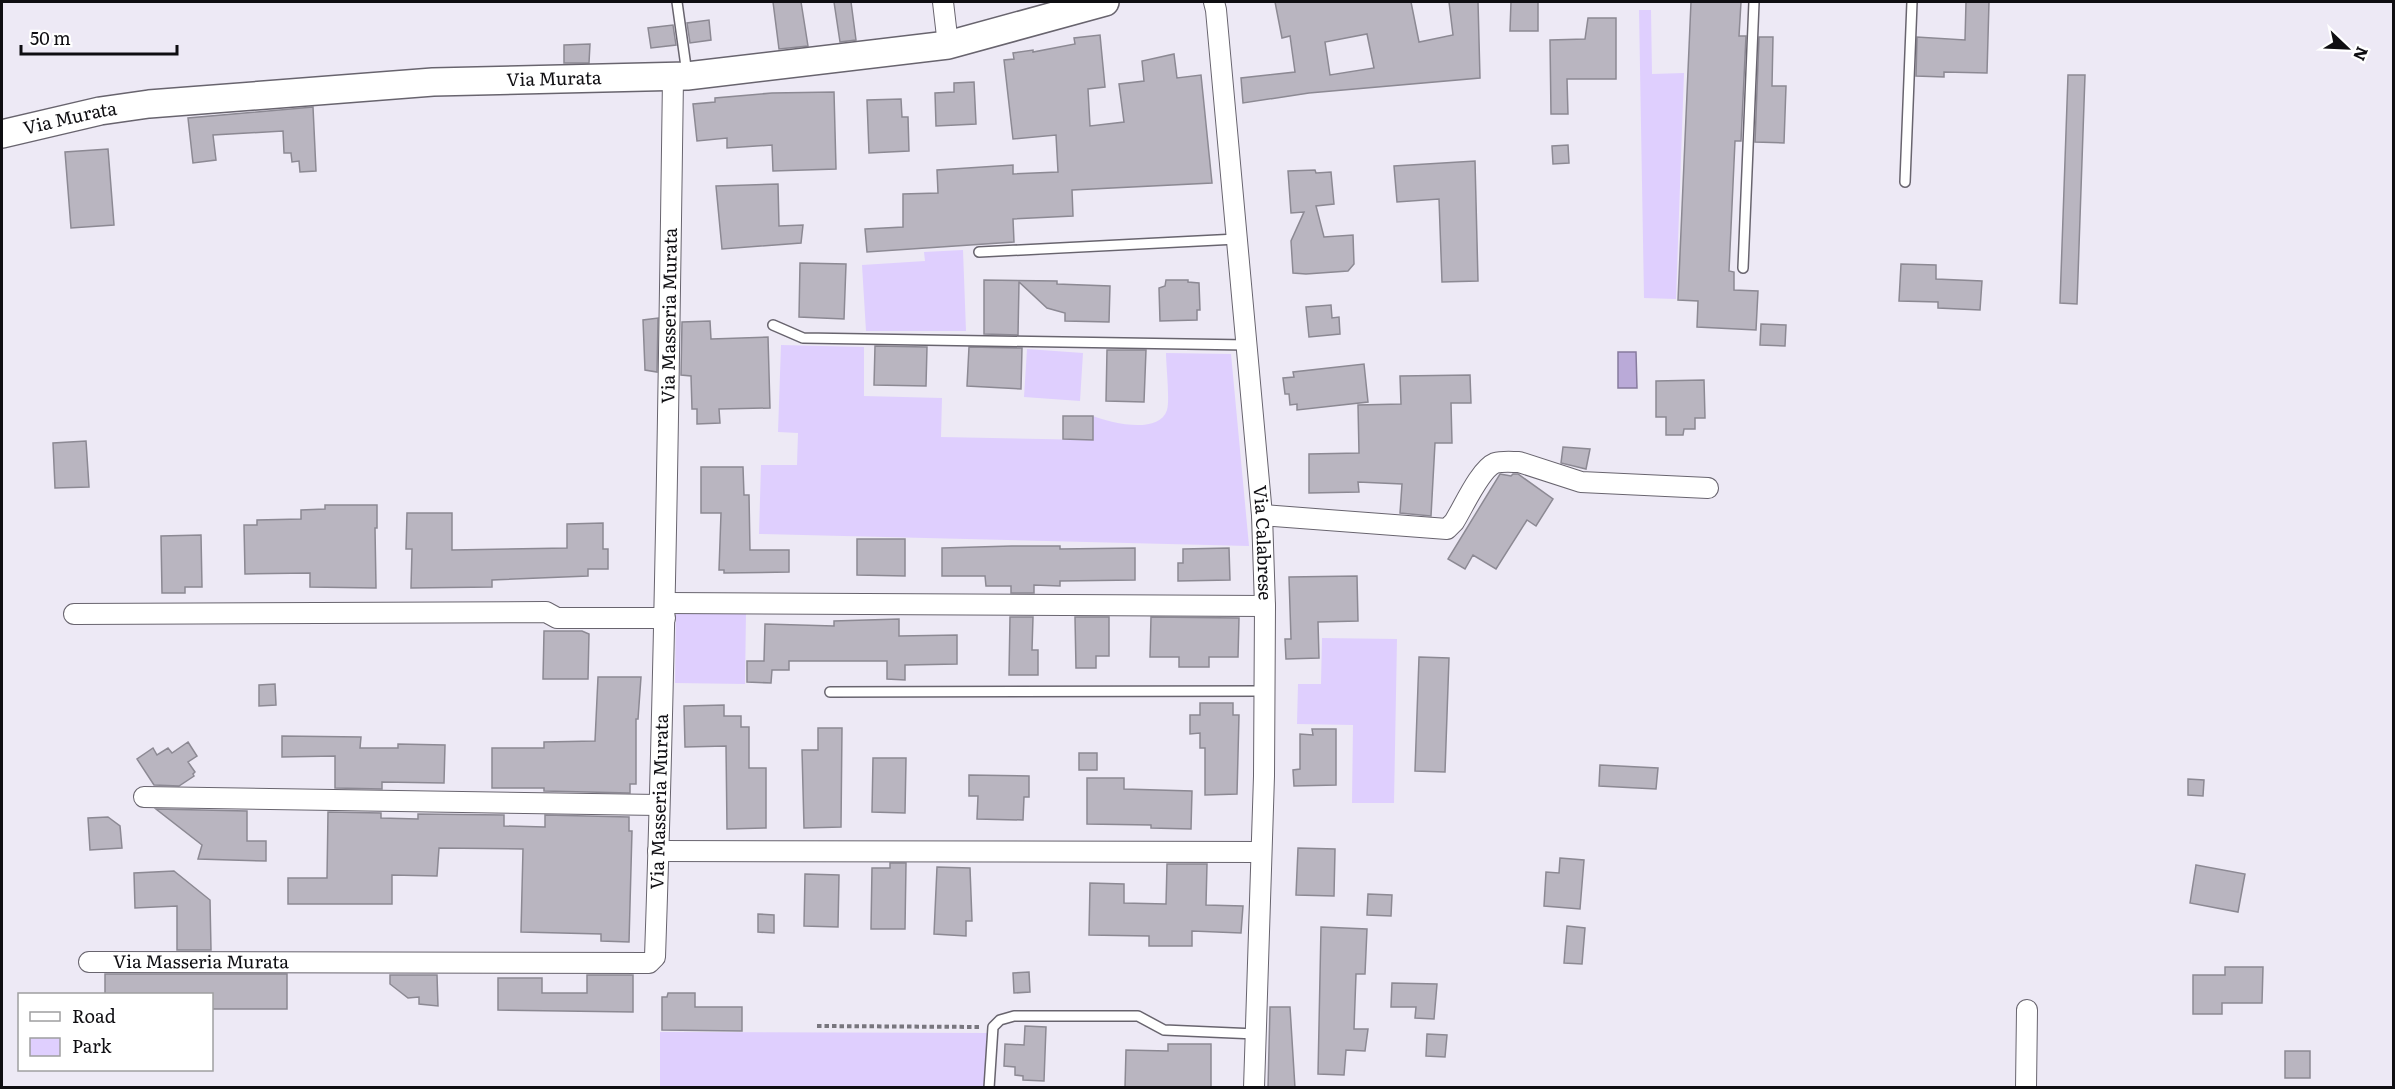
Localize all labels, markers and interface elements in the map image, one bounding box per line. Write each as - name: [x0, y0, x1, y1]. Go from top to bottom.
- scale bar: [21, 18, 177, 56]
- north arrow: [2317, 18, 2377, 78]
- text: 50 m: [30, 24, 71, 51]
- text: N: [2348, 43, 2375, 65]
- street label: Via Murata: [506, 63, 602, 92]
- street label: Via Murata: [20, 94, 119, 141]
- street label: Via Masseria Murata: [653, 227, 683, 404]
- street label: Via Calabrese: [1247, 484, 1280, 601]
- street label: Via Masseria Murata: [642, 713, 674, 890]
- street label: Via Masseria Murata: [113, 947, 289, 974]
- legend: [18, 993, 213, 1071]
- text: Road: [72, 1002, 116, 1029]
- text: Park: [72, 1032, 113, 1059]

